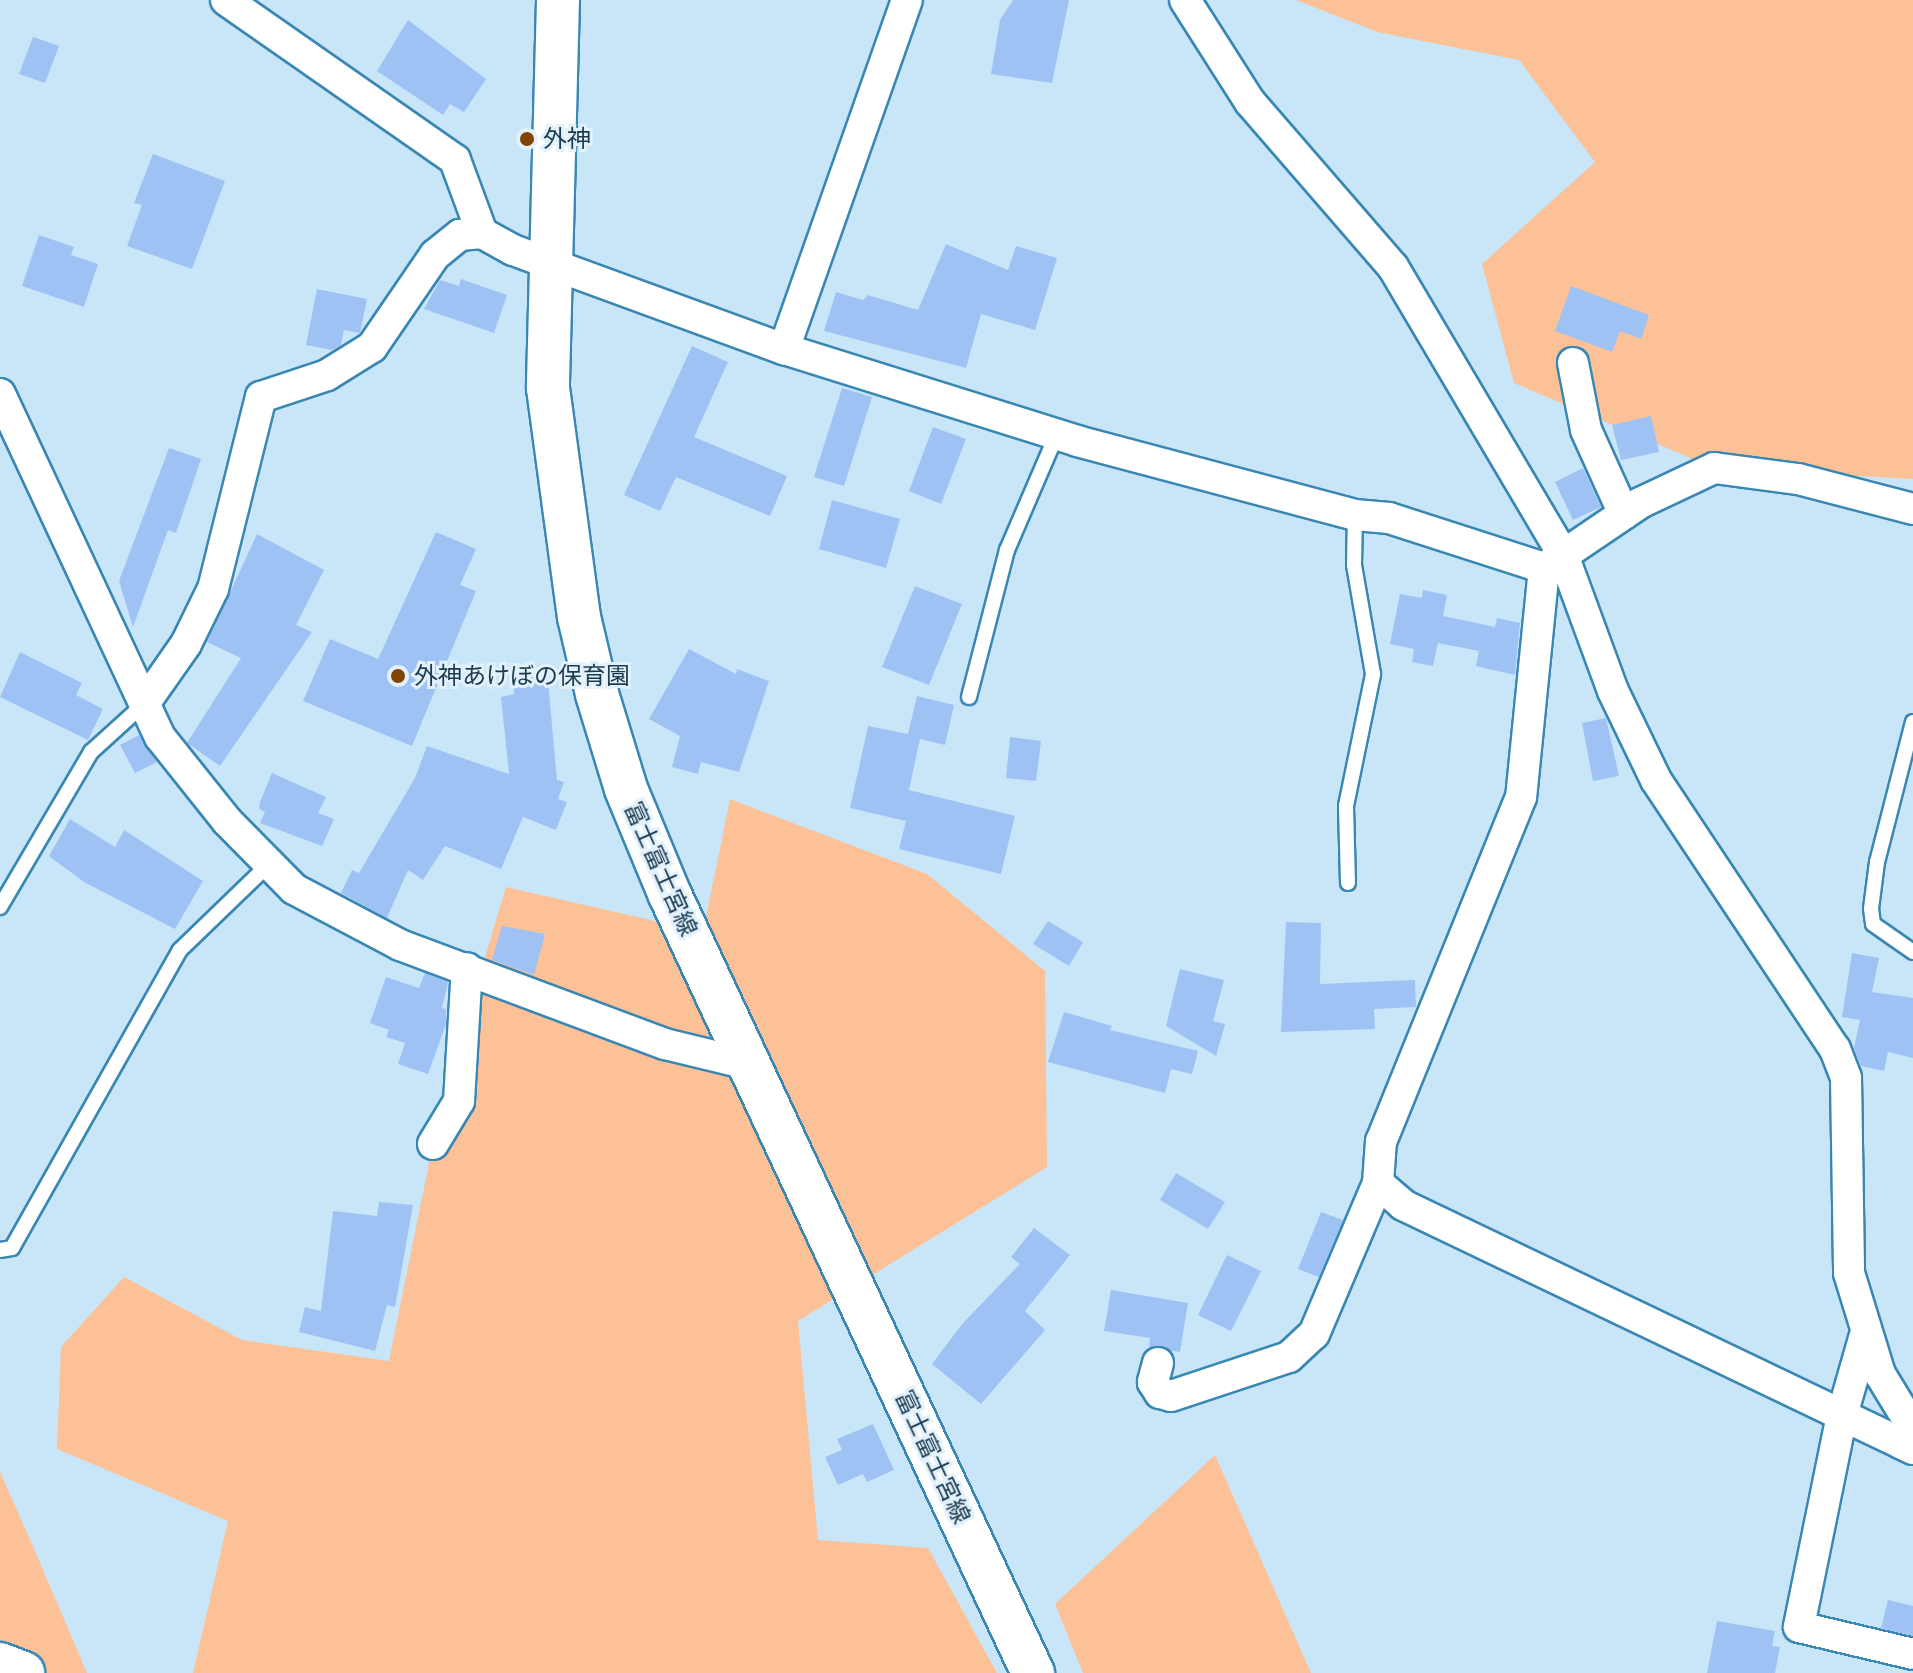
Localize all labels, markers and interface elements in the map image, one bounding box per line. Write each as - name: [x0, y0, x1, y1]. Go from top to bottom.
- place label: 外神: [543, 125, 591, 153]
- marker: 外神: [518, 130, 536, 148]
- place label: 外神あけぼの保育園: [414, 662, 630, 690]
- marker: 外神あけぼの保育園: [389, 667, 407, 685]
- street label: 富士富士宮線: [619, 797, 703, 941]
- street label: 富士富士宮線: [890, 1386, 976, 1528]

